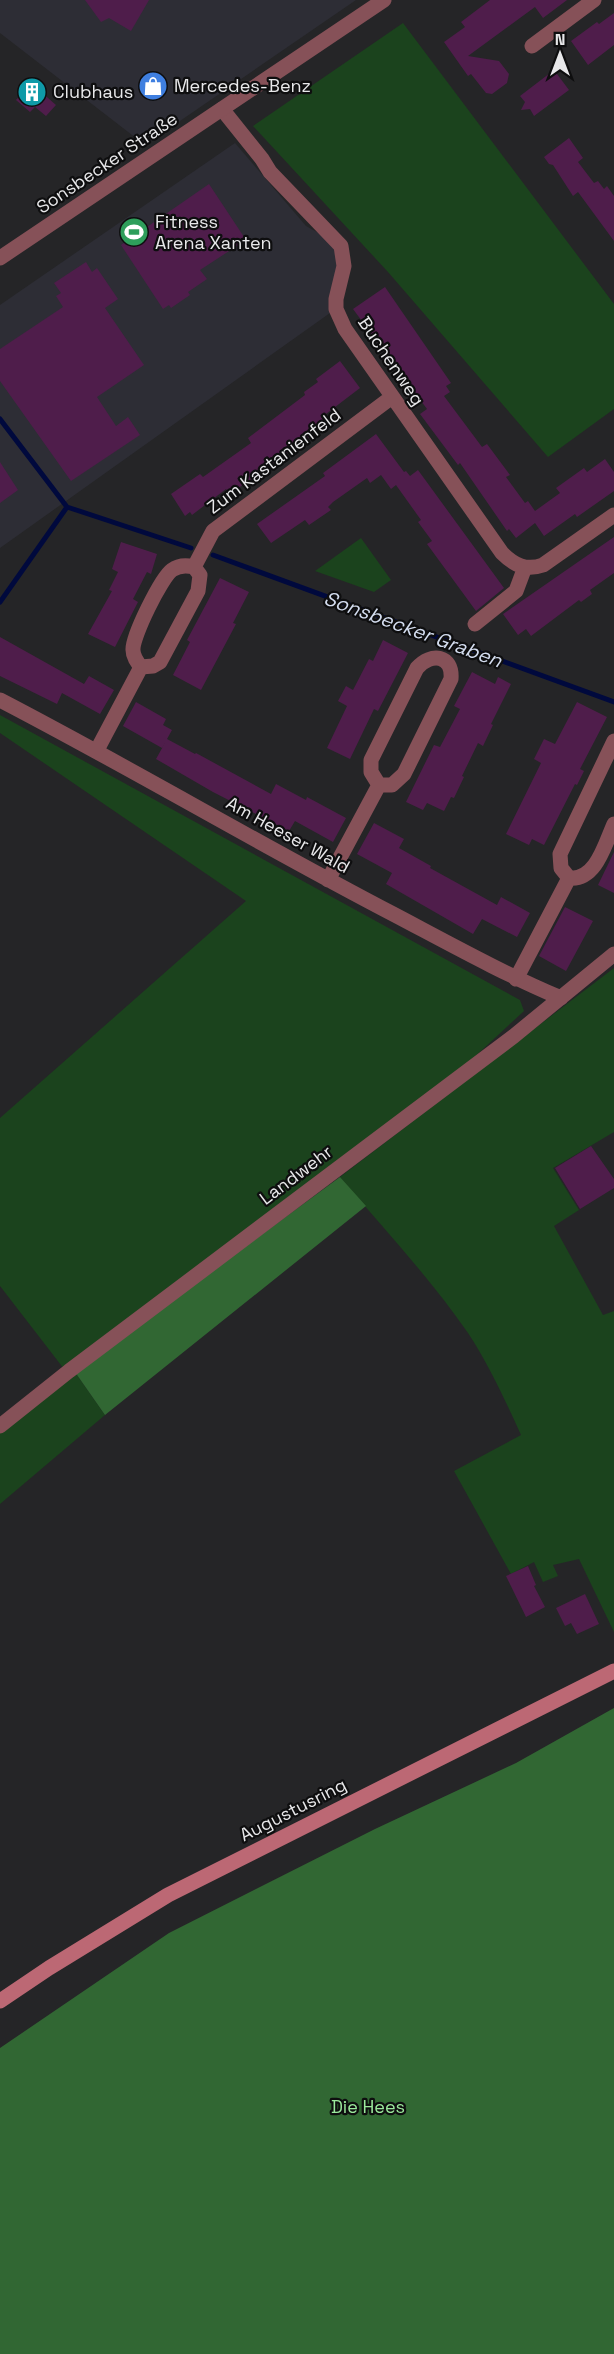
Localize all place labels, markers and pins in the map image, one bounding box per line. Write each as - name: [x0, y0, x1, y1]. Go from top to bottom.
- shop icon: Mercedes-Benz: [137, 70, 169, 102]
- place label: Mercedes-Benz: [174, 74, 311, 97]
- building icon: Clubhaus: [16, 76, 48, 108]
- place label: Clubhaus: [53, 80, 133, 103]
- place label: Fitness Arena Xanten: [155, 210, 272, 254]
- sports icon: Fitness Arena Xanten: [118, 216, 150, 248]

